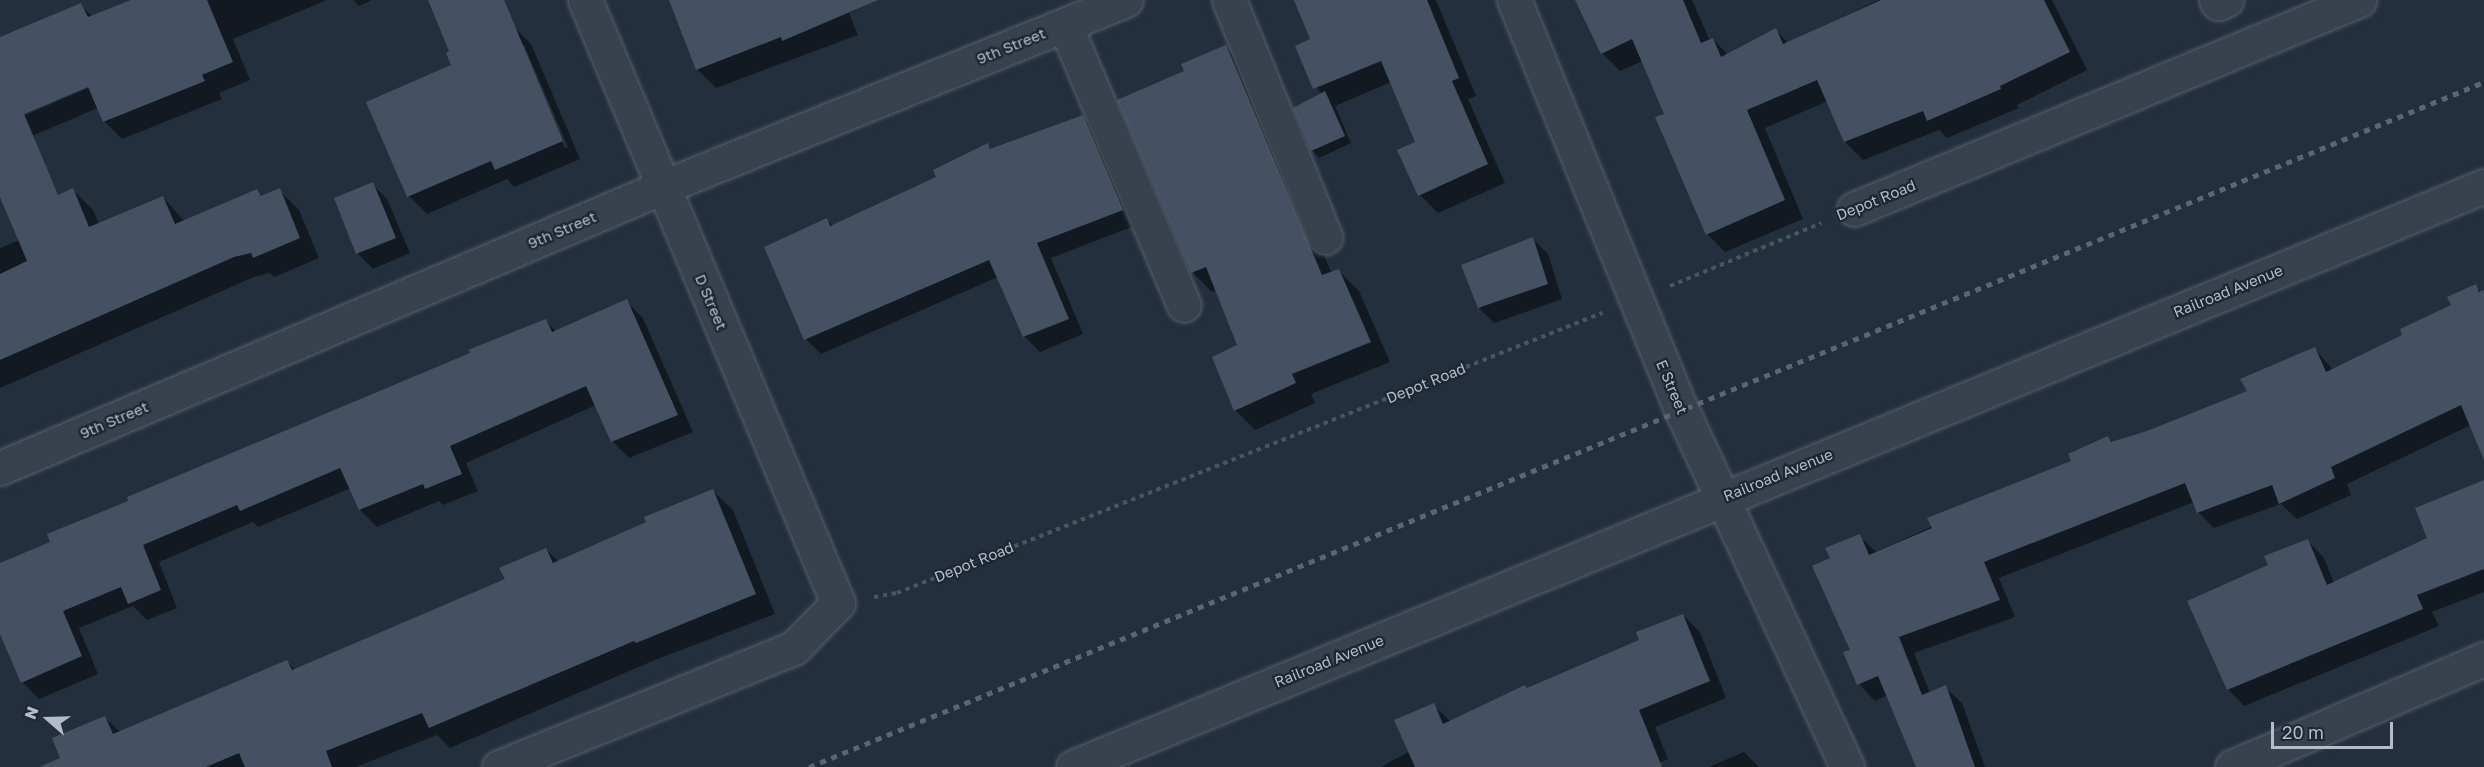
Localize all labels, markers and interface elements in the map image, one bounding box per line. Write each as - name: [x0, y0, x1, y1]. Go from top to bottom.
- street label: 9th Street: [974, 24, 1048, 68]
- street label: Depot Road: [1834, 176, 1918, 224]
- street label: 9th Street: [525, 208, 599, 252]
- street label: Railroad Avenue: [2171, 261, 2285, 321]
- street label: D Street: [691, 271, 731, 333]
- street label: E Street: [1653, 357, 1691, 417]
- street label: Depot Road: [1384, 359, 1468, 407]
- street label: 9th Street: [77, 398, 151, 442]
- street label: Railroad Avenue: [1721, 445, 1835, 505]
- street label: Depot Road: [932, 538, 1016, 586]
- street label: Railroad Avenue: [1272, 631, 1386, 691]
- north arrow: [18, 689, 78, 749]
- text: N: [20, 704, 43, 722]
- scale bar: [2274, 710, 2396, 748]
- text: 20 m: [2282, 721, 2324, 743]

